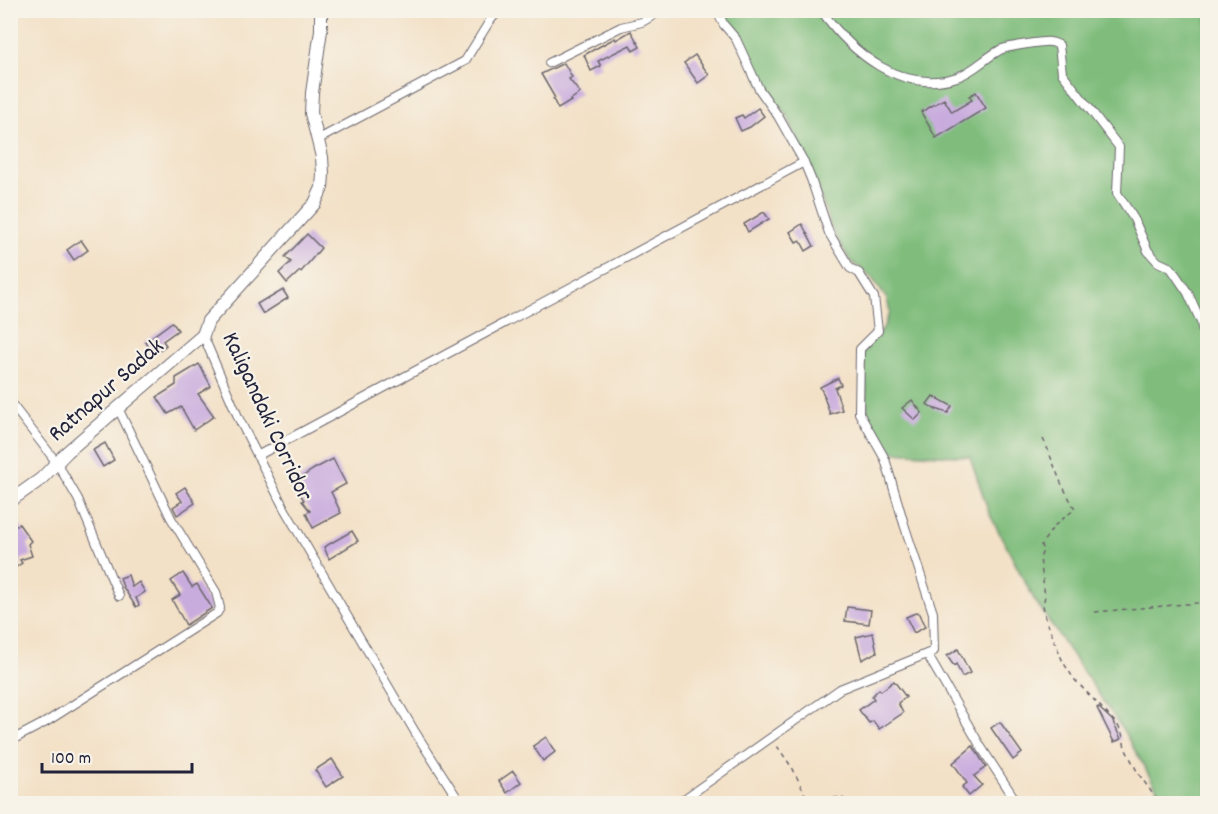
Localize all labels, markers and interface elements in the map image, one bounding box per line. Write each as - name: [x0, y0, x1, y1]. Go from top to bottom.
- street label: Kaligandaki Corridor: [212, 327, 320, 507]
- street label: Ratnapur Sadak: [41, 331, 173, 451]
- scale bar: [42, 736, 192, 774]
- text: 100 m: [51, 747, 91, 772]

